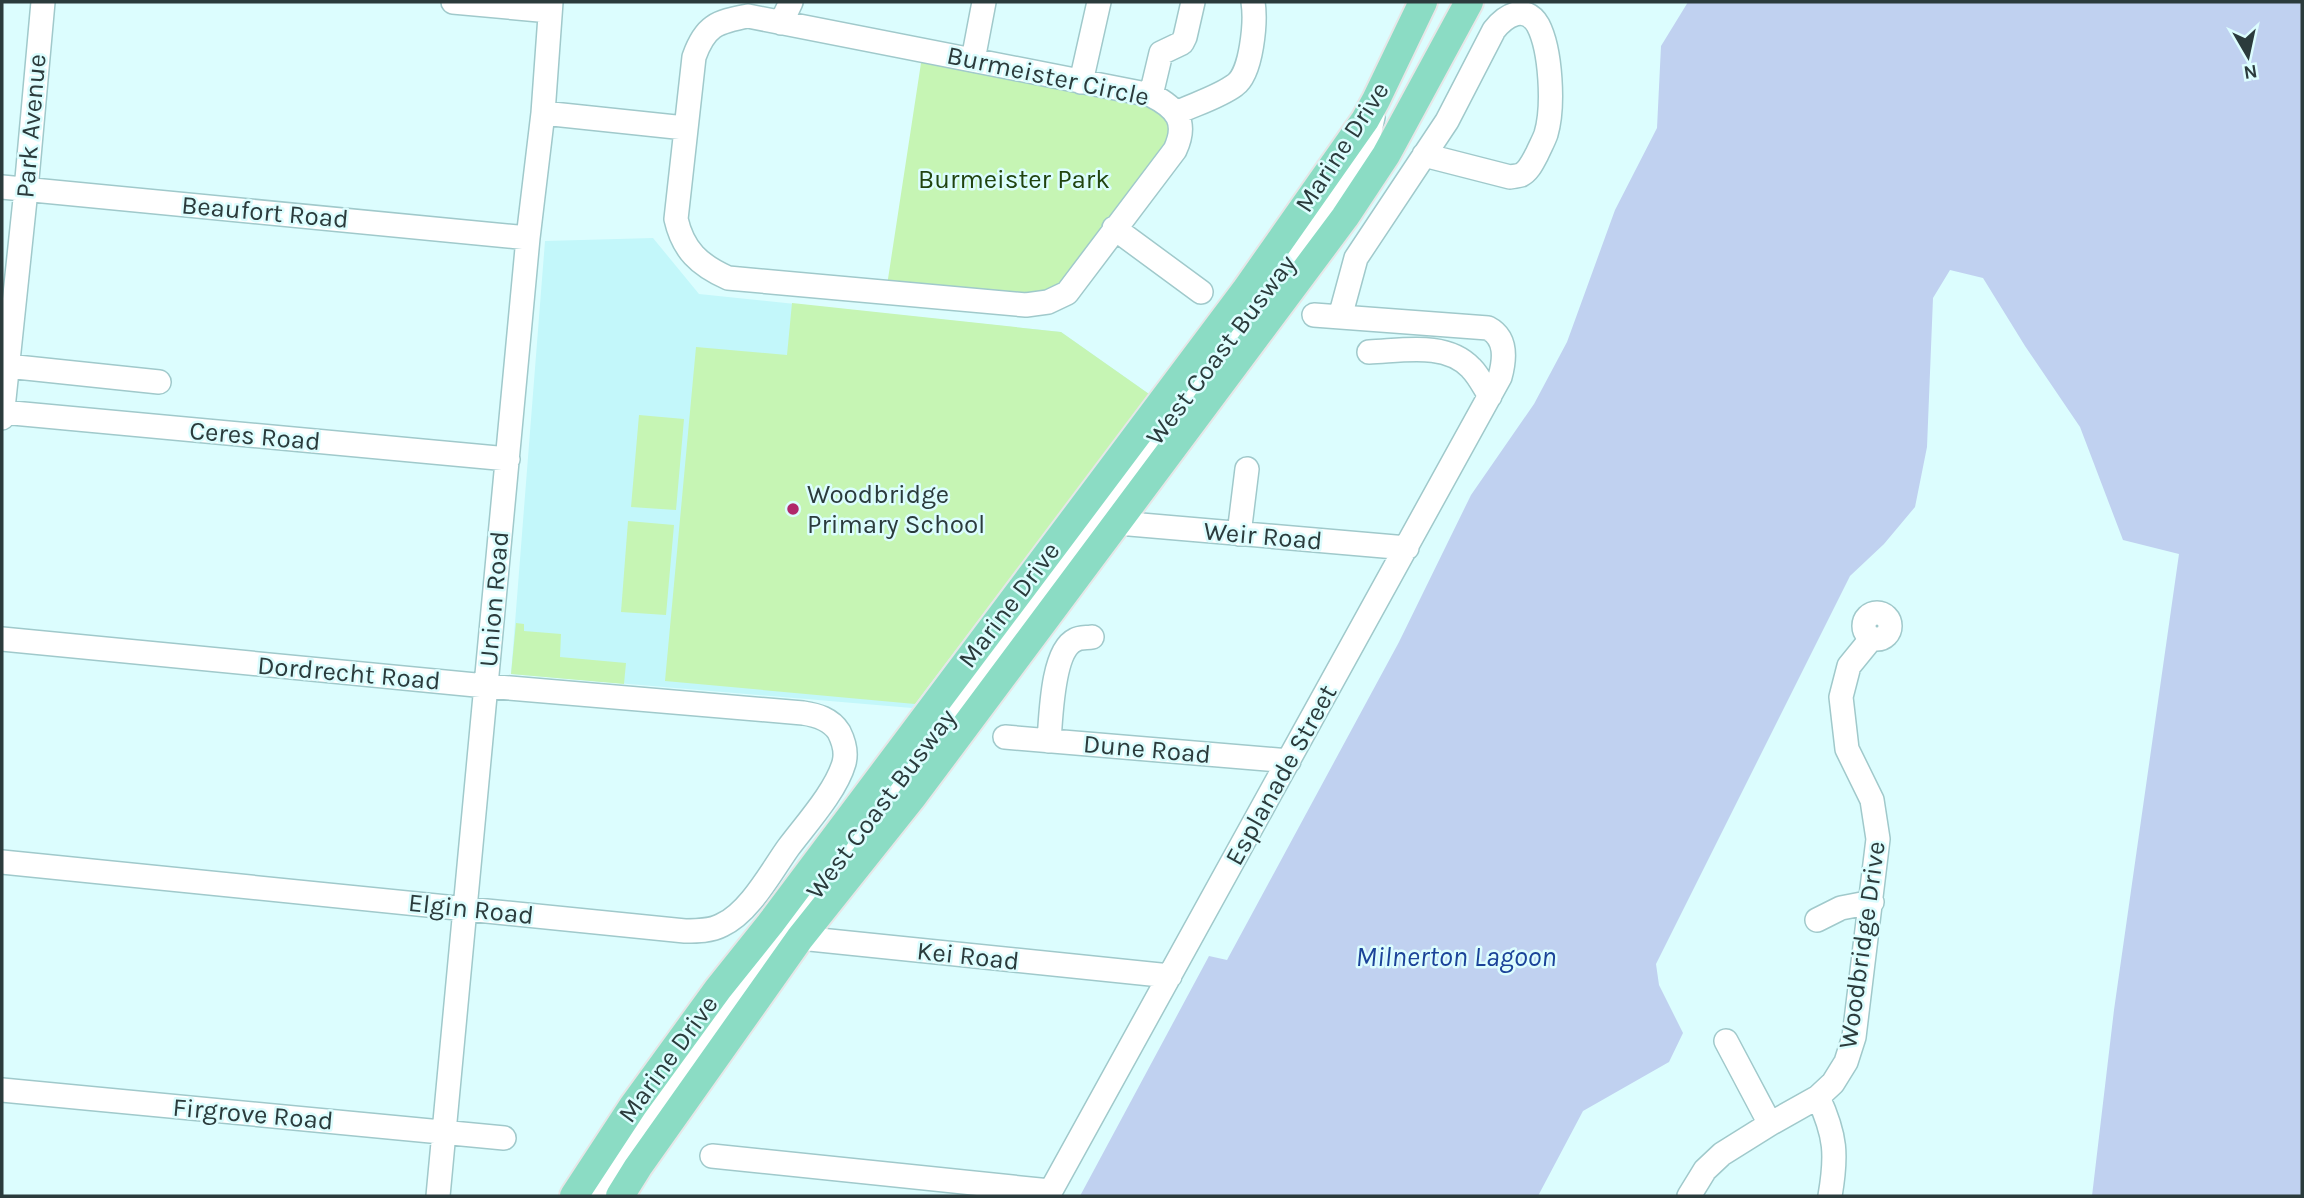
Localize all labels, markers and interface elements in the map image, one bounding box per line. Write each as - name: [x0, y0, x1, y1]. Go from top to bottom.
- north arrow: [2213, 21, 2283, 91]
- street label: Burmeister Circle: [944, 39, 1152, 113]
- street label: Park Avenue: [9, 53, 53, 199]
- text: N: [2242, 60, 2259, 84]
- street label: Marine Drive: [1288, 76, 1396, 218]
- park label: Burmeister Park: [918, 164, 1110, 195]
- street label: Beaufort Road: [180, 189, 350, 235]
- street label: West Coast Busway: [1139, 249, 1303, 451]
- street label: Ceres Road: [188, 415, 322, 457]
- place label: Woodbridge Primary School: [807, 479, 985, 540]
- marker: Woodbridge Primary School: [785, 501, 801, 517]
- street label: Weir Road: [1202, 515, 1324, 557]
- street label: Union Road: [473, 530, 515, 668]
- street label: Marine Drive: [952, 536, 1066, 674]
- street label: Dordrecht Road: [256, 650, 442, 696]
- street label: Esplanade Street: [1219, 679, 1343, 871]
- street label: West Coast Busway: [799, 703, 963, 905]
- street label: Dune Road: [1082, 728, 1212, 770]
- street label: Woodbridge Drive: [1832, 839, 1892, 1051]
- street label: Elgin Road: [407, 887, 535, 931]
- street label: Kei Road: [915, 935, 1021, 977]
- water label: Milnerton Lagoon: [1356, 940, 1556, 973]
- street label: Marine Drive: [612, 989, 724, 1129]
- street label: Firgrove Road: [171, 1092, 335, 1136]

